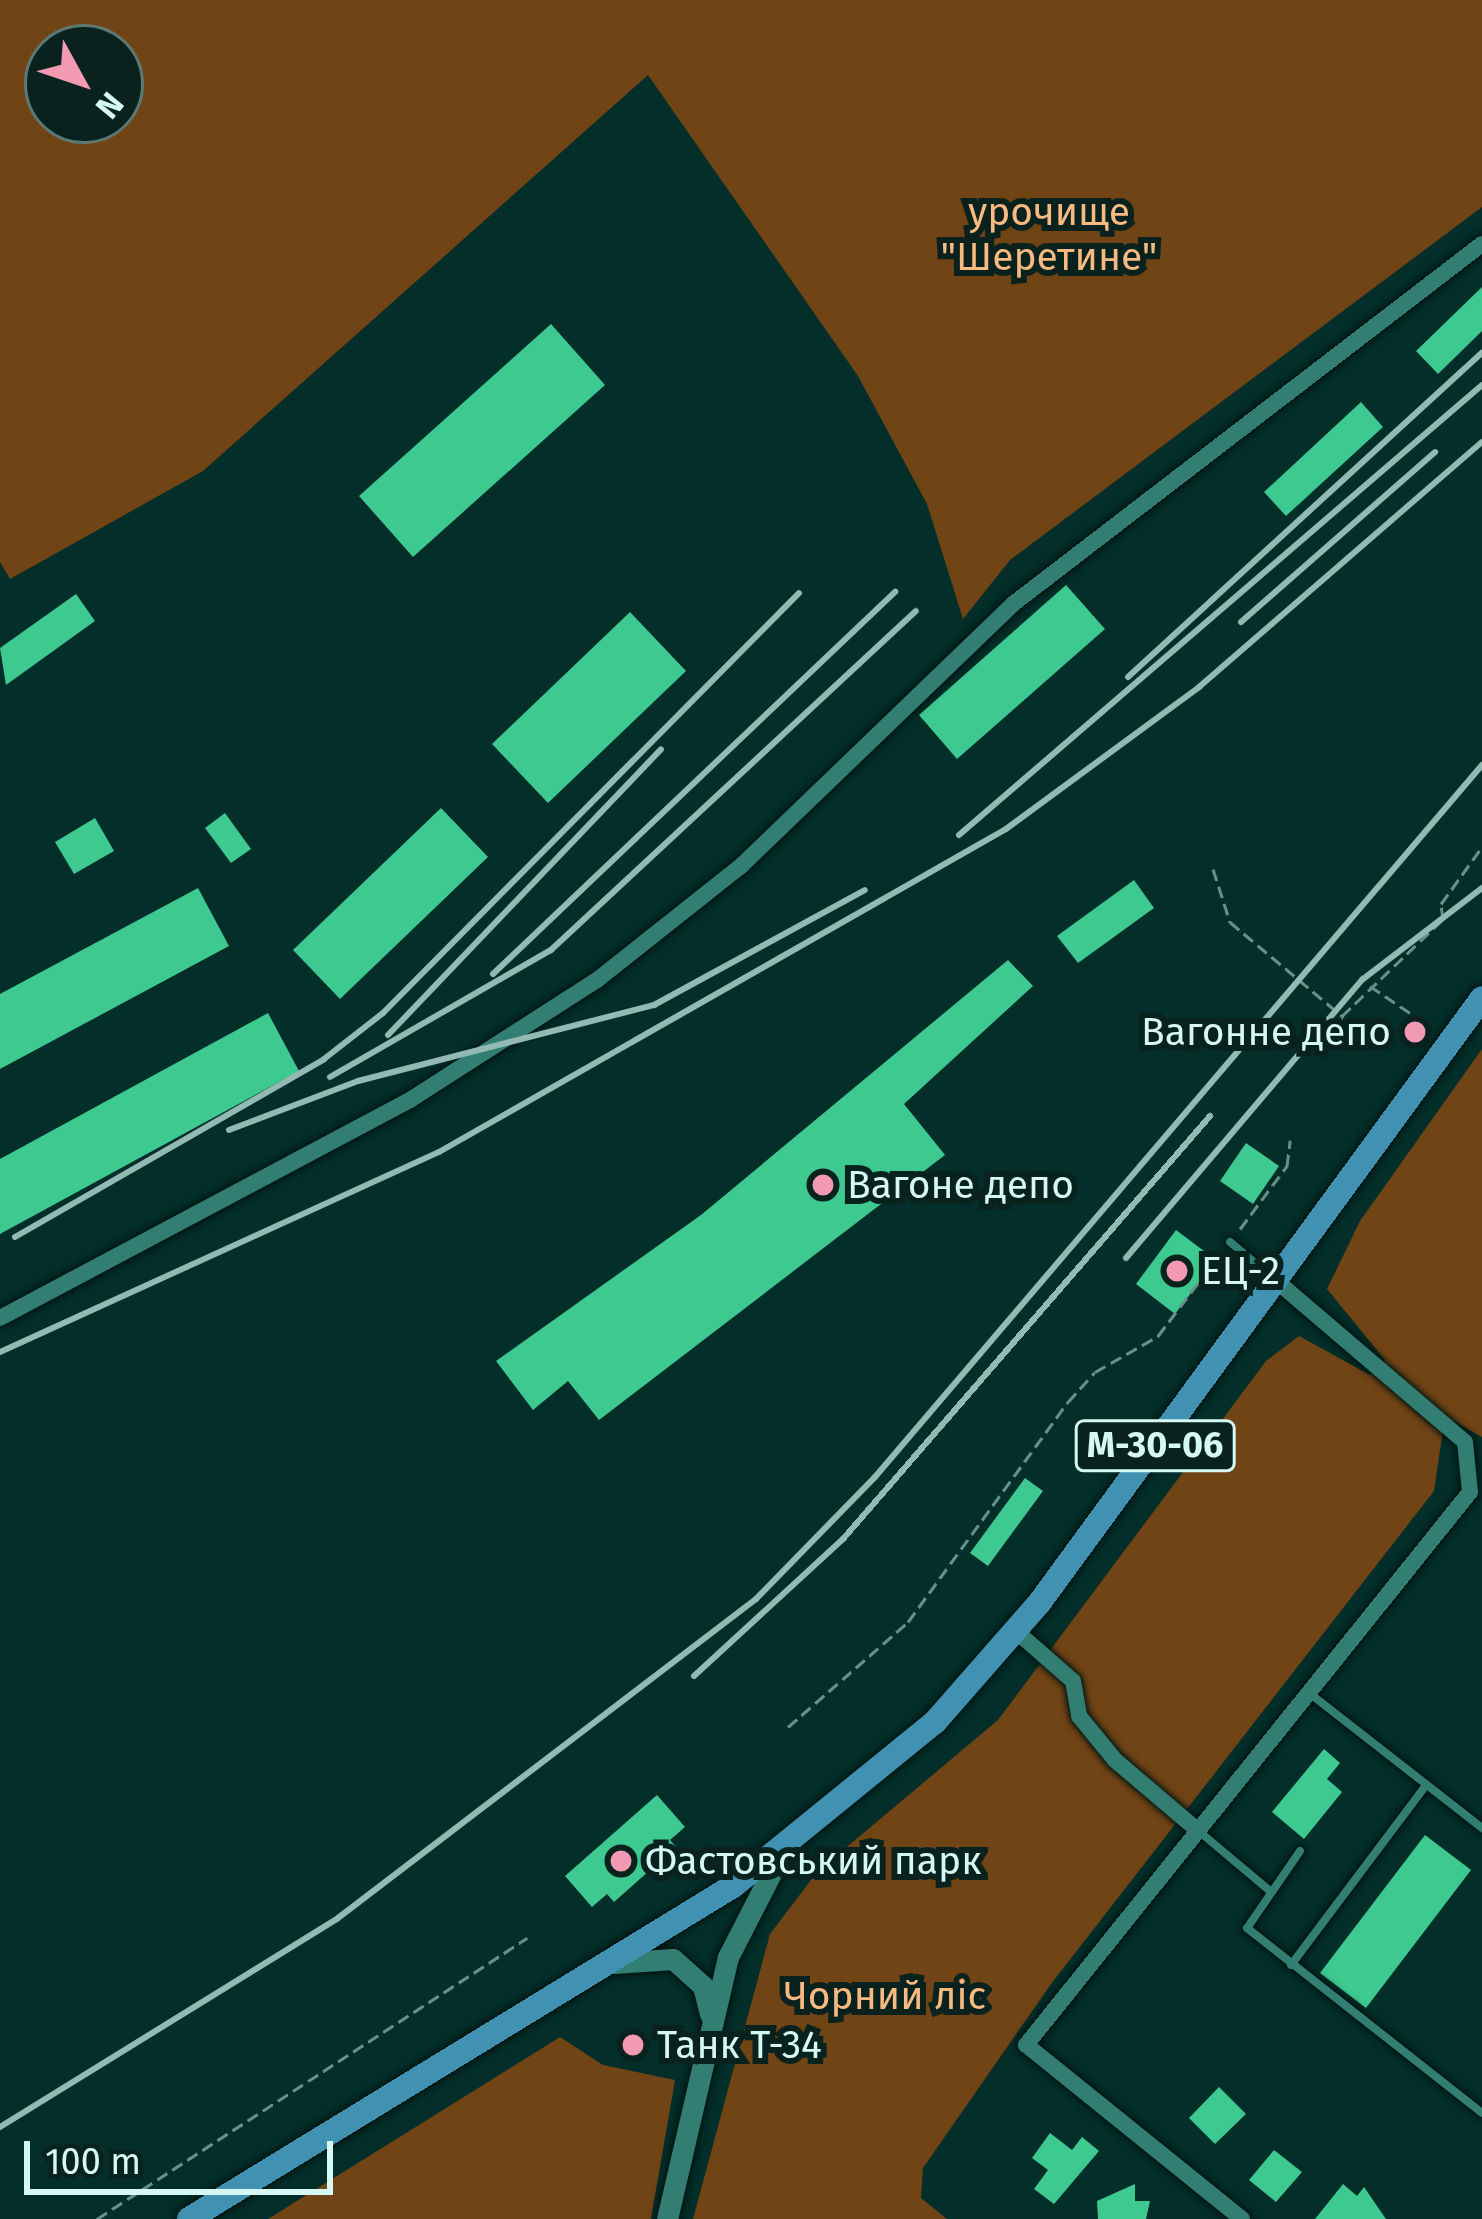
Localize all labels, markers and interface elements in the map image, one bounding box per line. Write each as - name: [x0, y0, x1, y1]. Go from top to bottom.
- north arrow: [24, 24, 144, 144]
- text: N: [87, 84, 132, 126]
- park label: урочище "Шеретине": [941, 190, 1157, 281]
- place label: Вагонне депо: [1141, 1009, 1391, 1055]
- marker: Вагонне депо: [1402, 1019, 1428, 1045]
- place label: Вагоне депо: [847, 1162, 1074, 1208]
- marker: Вагоне депо: [810, 1172, 836, 1198]
- place label: ЕЦ-2: [1201, 1248, 1280, 1294]
- marker: ЕЦ-2: [1164, 1258, 1190, 1284]
- road number: М-30-06: [1074, 1416, 1236, 1476]
- place label: Фастовський парк: [645, 1838, 981, 1884]
- marker: Фастовський парк: [608, 1848, 634, 1874]
- park label: Чорний ліс: [784, 1973, 986, 2019]
- place label: Танк Т-34: [657, 2022, 822, 2068]
- marker: Танк Т-34: [620, 2032, 646, 2058]
- scale bar: [30, 2117, 339, 2191]
- text: 100 m: [45, 2140, 141, 2184]

